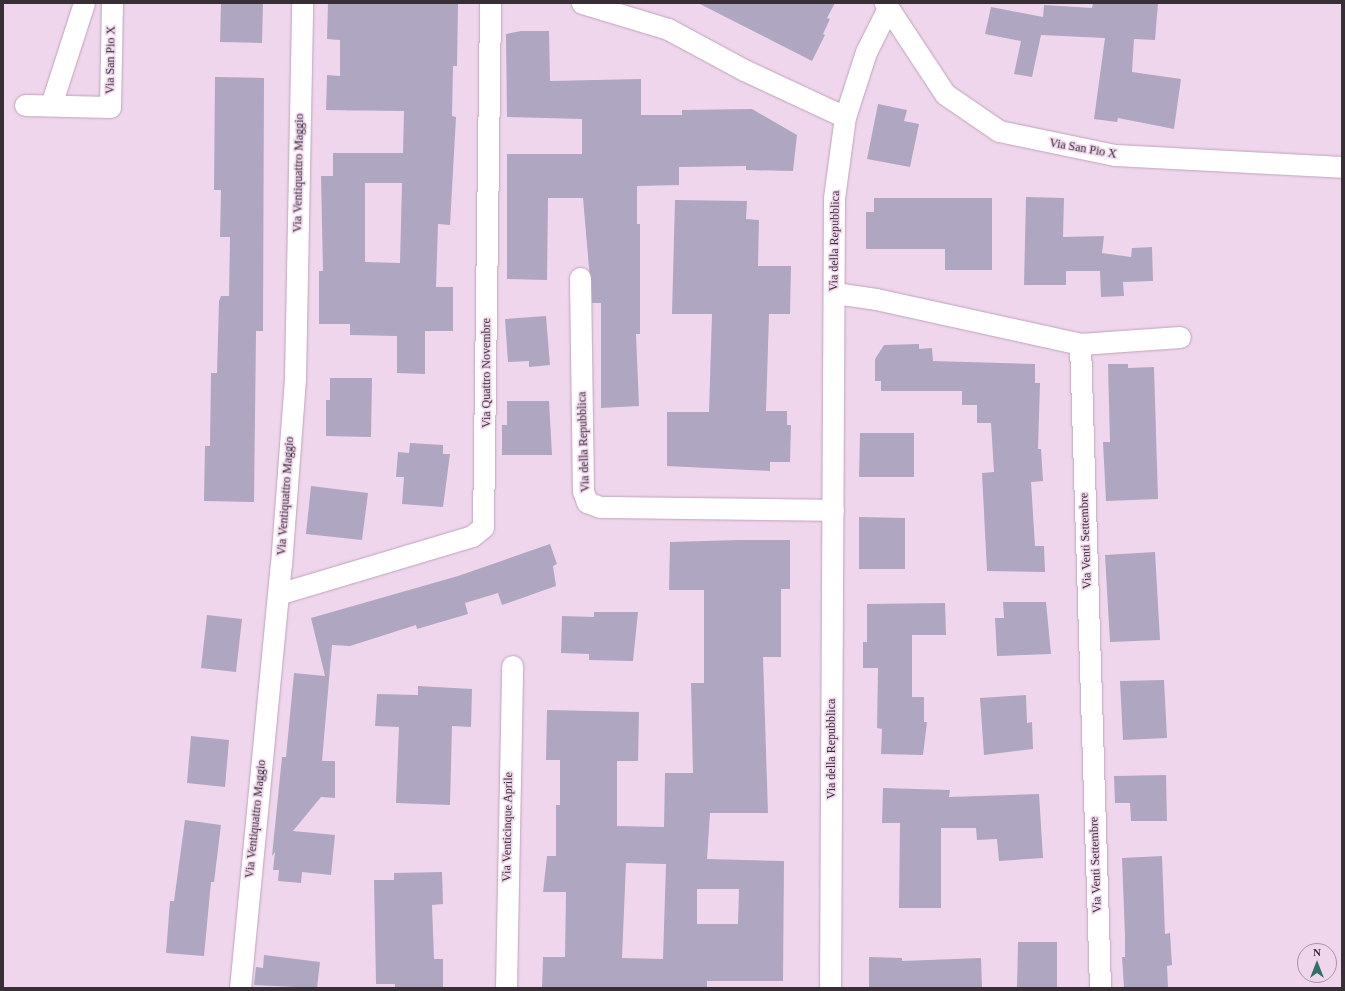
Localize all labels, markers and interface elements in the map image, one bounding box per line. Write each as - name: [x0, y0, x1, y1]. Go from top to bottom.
- street label: Via San Pio X: [103, 26, 119, 94]
- street label: Via Ventiquattro Maggio: [291, 113, 307, 233]
- street label: Via San Pio X: [1048, 136, 1118, 162]
- street label: Via della Repubblica: [827, 191, 843, 291]
- street label: Via Quattro Novembre: [480, 318, 494, 428]
- street label: Via della Repubblica: [575, 391, 593, 493]
- street label: Via Ventiquattro Maggio: [275, 436, 297, 556]
- street label: Via Venti Settembre: [1077, 492, 1095, 590]
- street label: Via della Repubblica: [825, 699, 839, 799]
- street label: Via Ventiquattro Maggio: [243, 759, 269, 879]
- street label: Via Venticinque Aprile: [500, 772, 516, 882]
- street label: Via Venti Settembre: [1087, 816, 1105, 914]
- north arrow: [1297, 943, 1337, 983]
- text: N: [1313, 946, 1321, 958]

